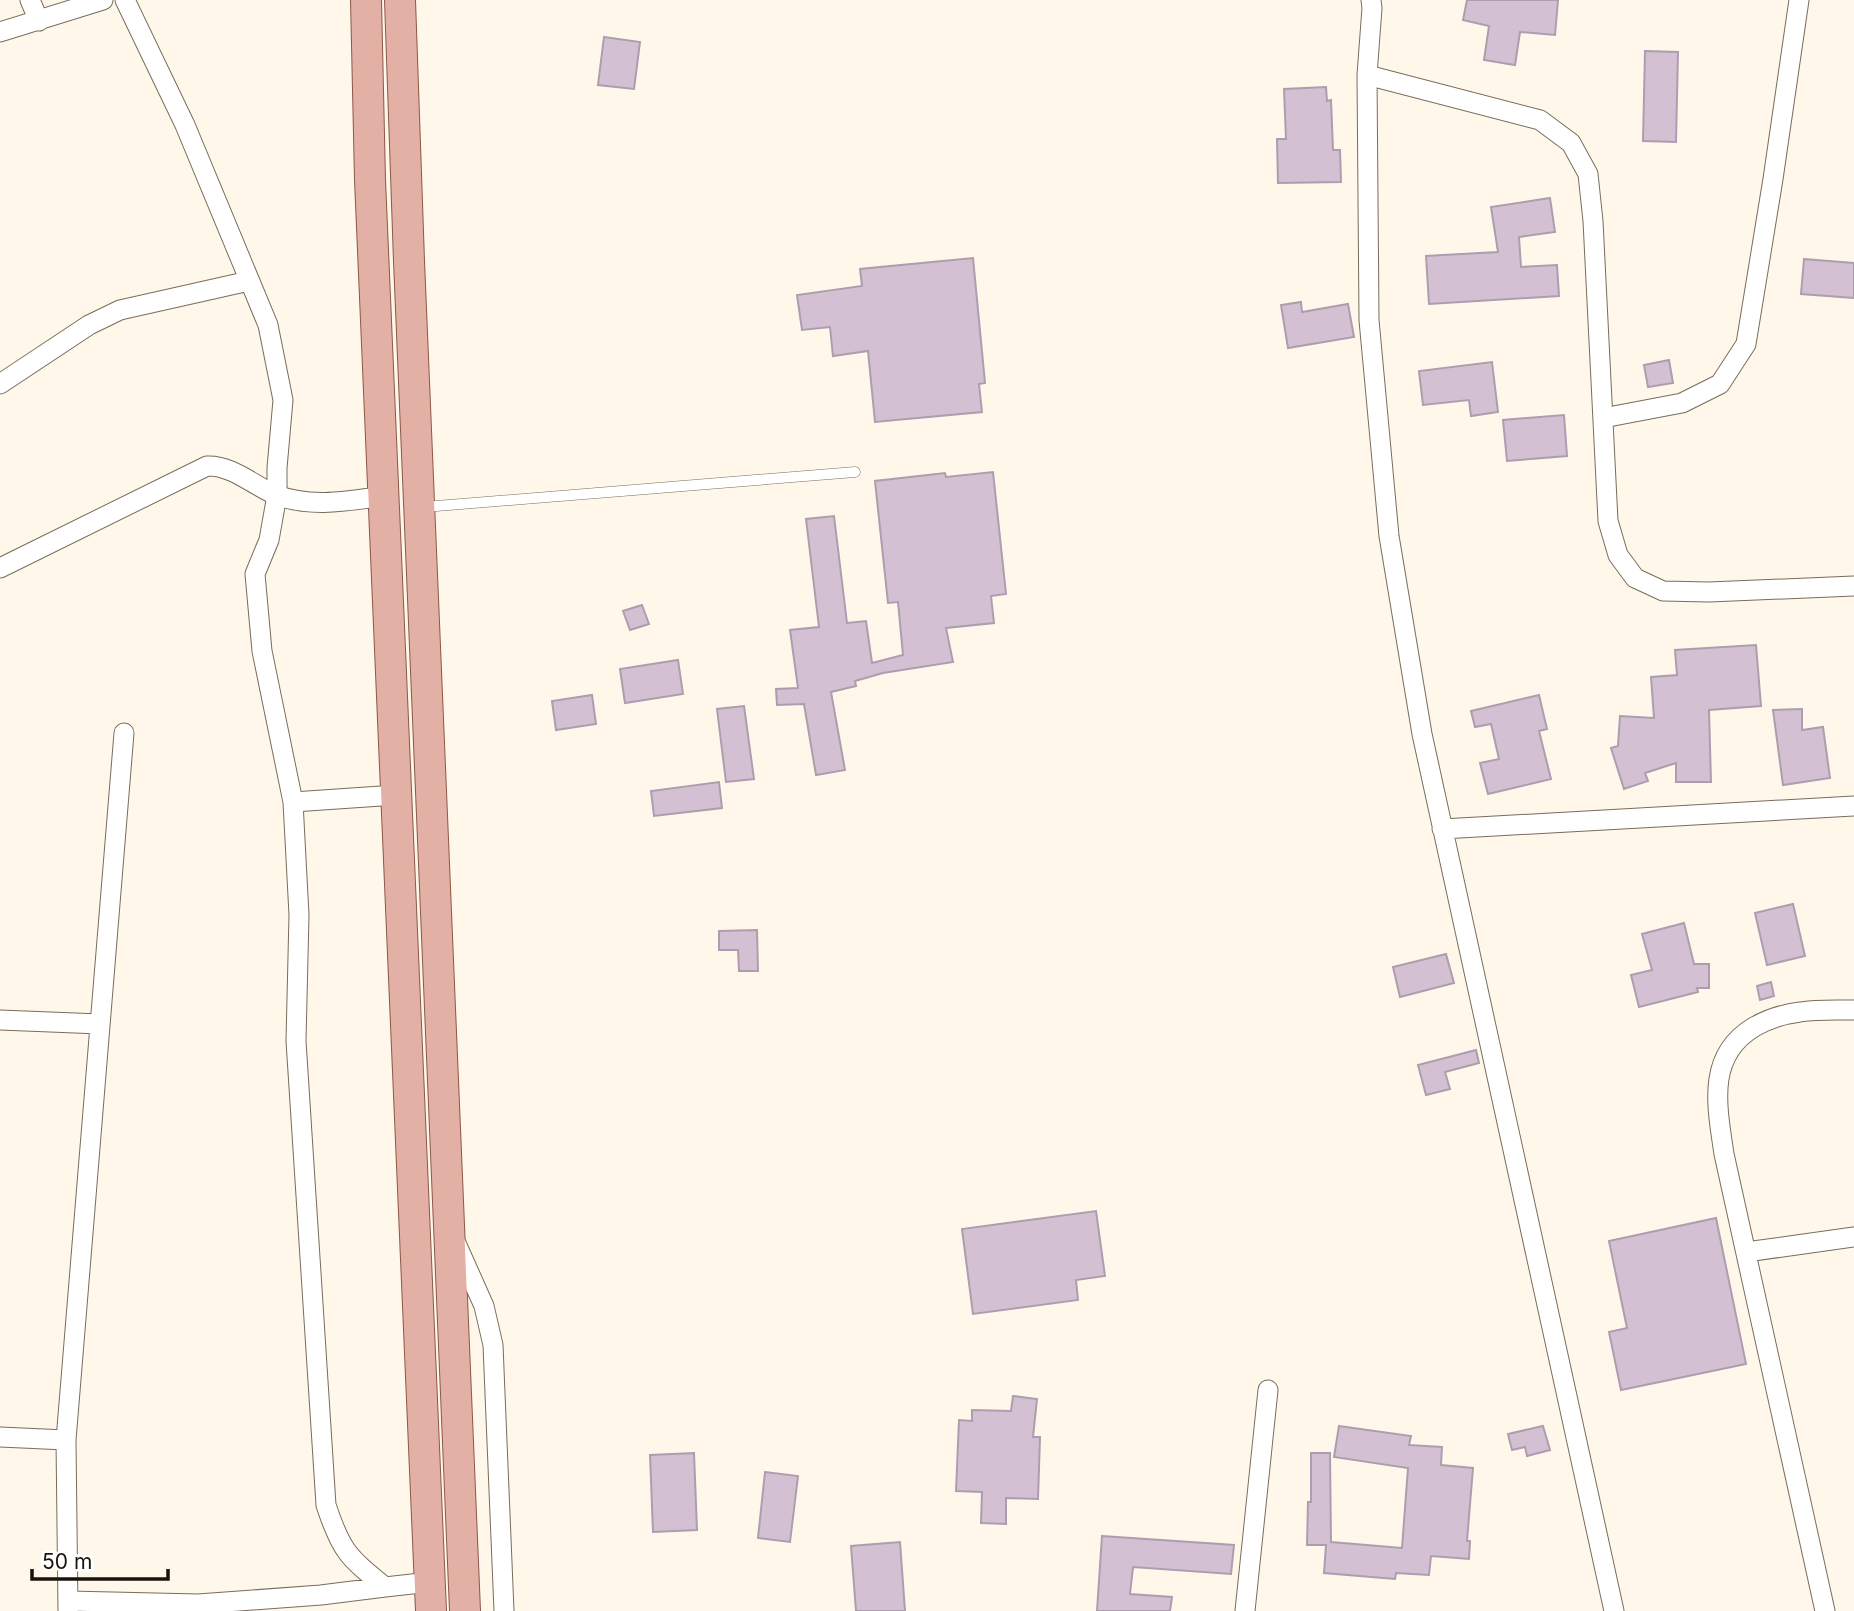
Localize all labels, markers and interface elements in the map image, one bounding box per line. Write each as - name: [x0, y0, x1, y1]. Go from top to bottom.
- scale bar: [32, 1538, 168, 1582]
- text: 50 m: [42, 1549, 92, 1574]

